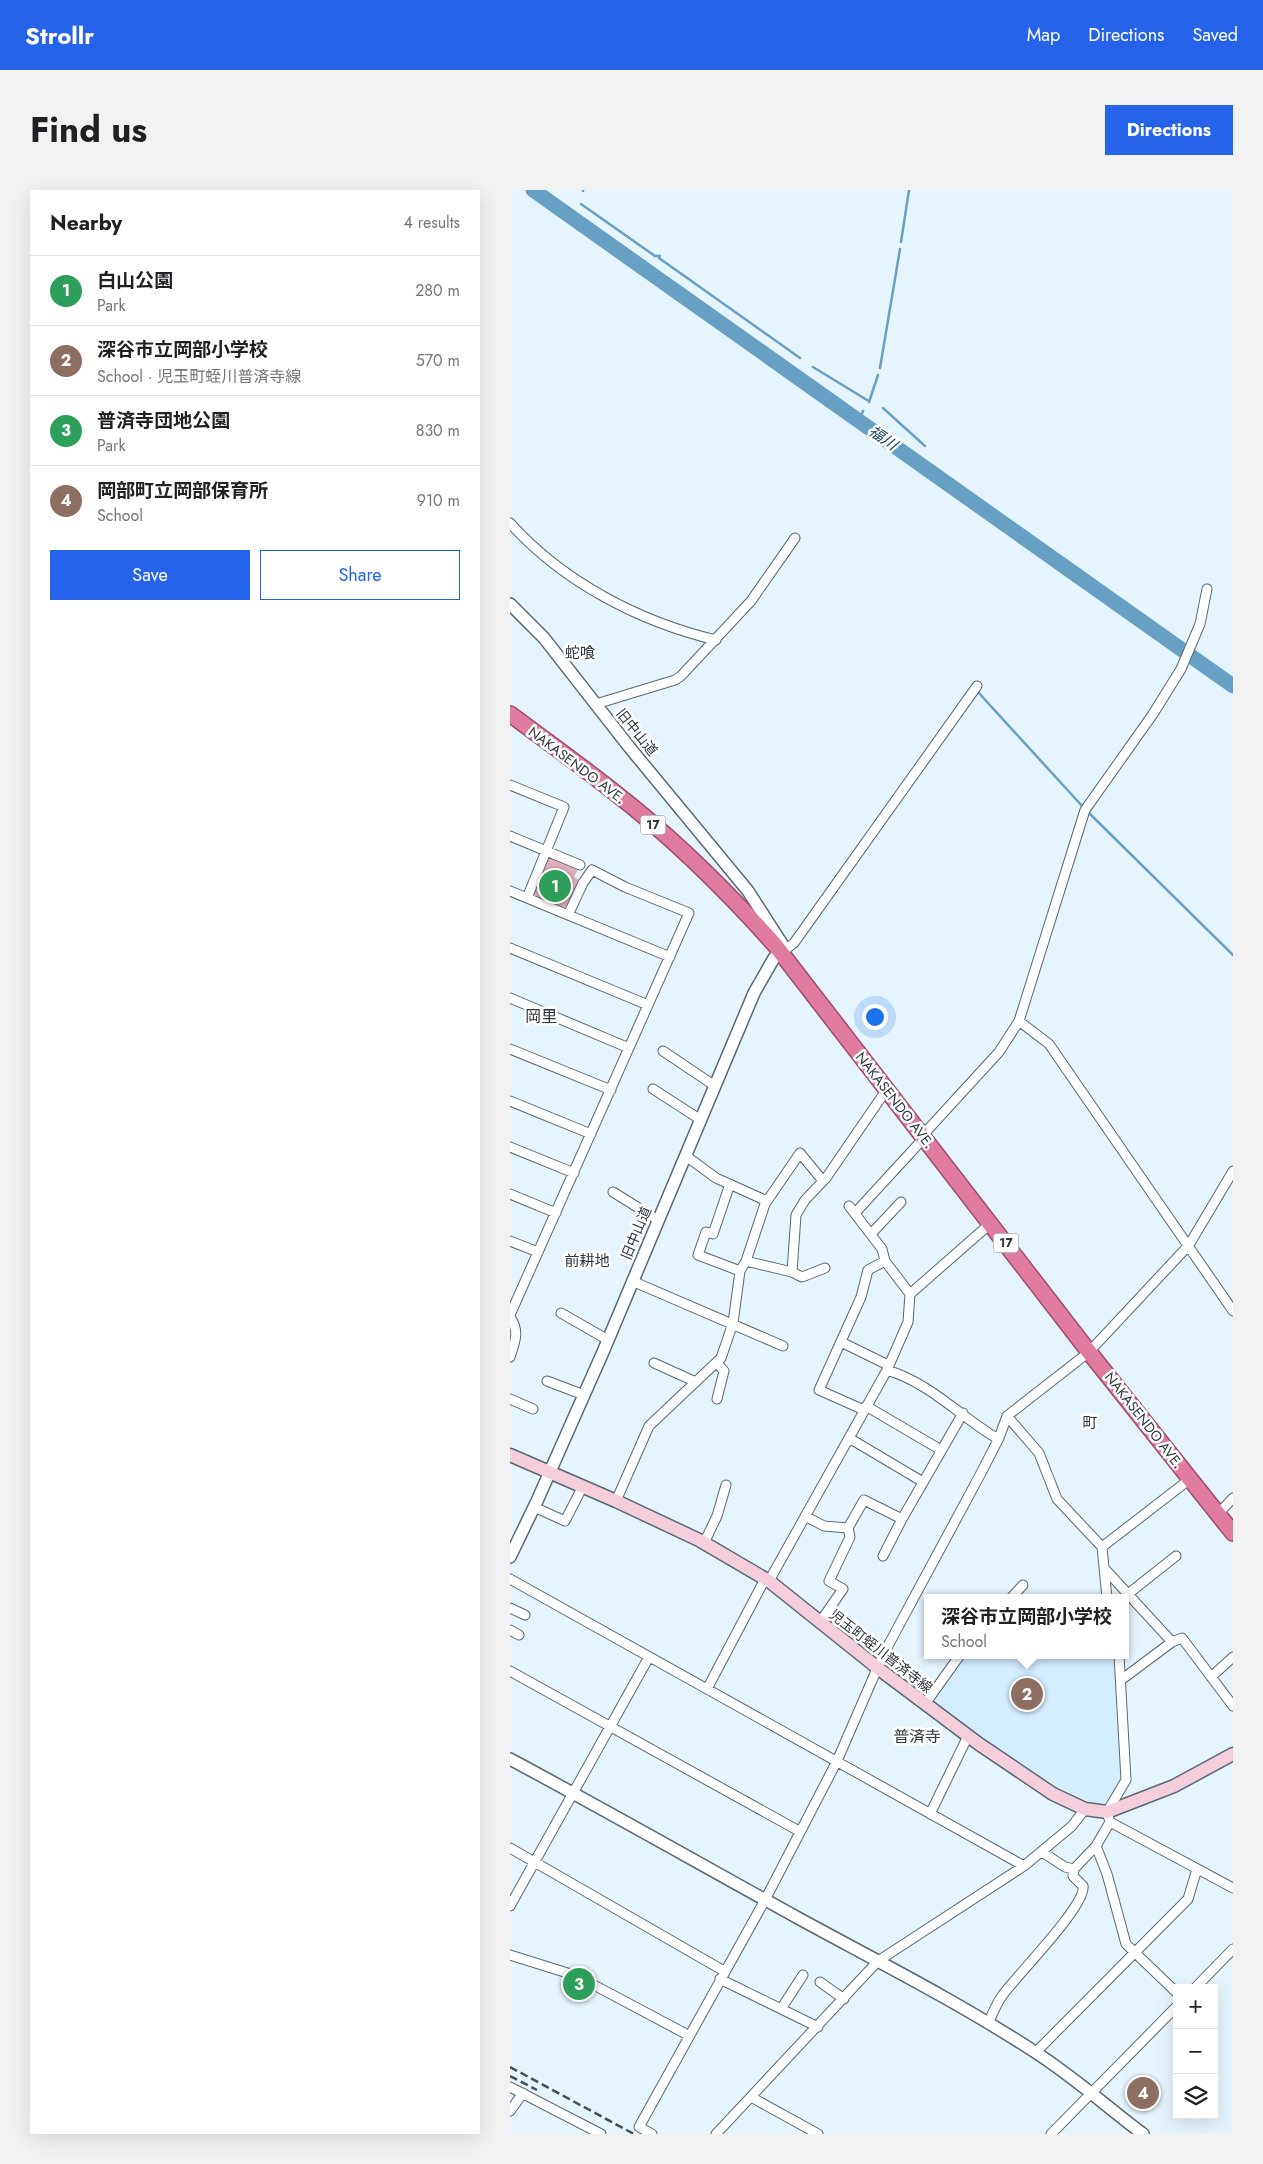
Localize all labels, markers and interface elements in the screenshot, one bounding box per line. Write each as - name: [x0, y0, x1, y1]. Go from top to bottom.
- text: Strollr: [25, 18, 94, 53]
- text: Map: [1027, 22, 1060, 48]
- text: Directions: [1088, 22, 1164, 48]
- text: Saved: [1192, 22, 1238, 48]
- text: Find us: [30, 105, 147, 155]
- button: Directions: [1105, 105, 1233, 155]
- text: Nearby: [50, 208, 122, 238]
- text: 4 results: [404, 211, 460, 234]
- text: 白山公園: [97, 267, 173, 294]
- text: 1: [62, 279, 70, 302]
- text: 280 m: [415, 279, 460, 302]
- text: Park: [97, 294, 126, 317]
- text: 深谷市立岡部小学校: [97, 336, 268, 363]
- text: 2: [61, 349, 71, 372]
- text: 570 m: [416, 349, 460, 372]
- text: School · 児玉町蛭川普済寺線: [97, 365, 301, 388]
- text: 普済寺団地公園: [97, 407, 230, 434]
- text: 3: [61, 419, 71, 442]
- text: 830 m: [416, 419, 460, 442]
- water label: 福川: [864, 420, 903, 457]
- text: Park: [97, 434, 126, 457]
- text: 岡部町立岡部保育所: [97, 477, 268, 504]
- text: 4: [60, 489, 72, 512]
- text: 910 m: [417, 489, 460, 512]
- text: School: [97, 504, 143, 527]
- button: Save: [50, 550, 250, 600]
- button: Share: [260, 550, 460, 600]
- district label: 蛇喰: [565, 642, 595, 664]
- street label: 旧中山道: [612, 704, 662, 760]
- street label: NAKASENDO AVE.: [524, 722, 630, 808]
- road number: 17: [640, 816, 666, 834]
- pin: 1: [539, 867, 571, 905]
- your location: [862, 1004, 888, 1030]
- district label: 岡里: [525, 1005, 557, 1028]
- street label: NAKASENDO AVE.: [851, 1048, 939, 1152]
- street label: 旧中山道: [616, 1203, 656, 1263]
- road number: 17: [994, 1234, 1018, 1252]
- district label: 前耕地: [564, 1250, 610, 1272]
- street label: NAKASENDO AVE.: [1100, 1368, 1188, 1472]
- district label: 町: [1082, 1412, 1098, 1434]
- popup: [924, 1594, 1129, 1659]
- text: 深谷市立岡部小学校: [941, 1603, 1112, 1630]
- street label: 児玉町蛭川普済寺線: [825, 1604, 937, 1698]
- text: School: [941, 1630, 987, 1653]
- pin: 2: [1011, 1675, 1043, 1713]
- district label: 普済寺: [893, 1725, 941, 1748]
- pin: 3: [563, 1965, 595, 2003]
- map controls: [1173, 1984, 1218, 2119]
- button: +: [1173, 1984, 1218, 2029]
- button: −: [1173, 2029, 1218, 2074]
- pin: 4: [1127, 2074, 1159, 2112]
- button: layers: [1173, 2074, 1218, 2119]

